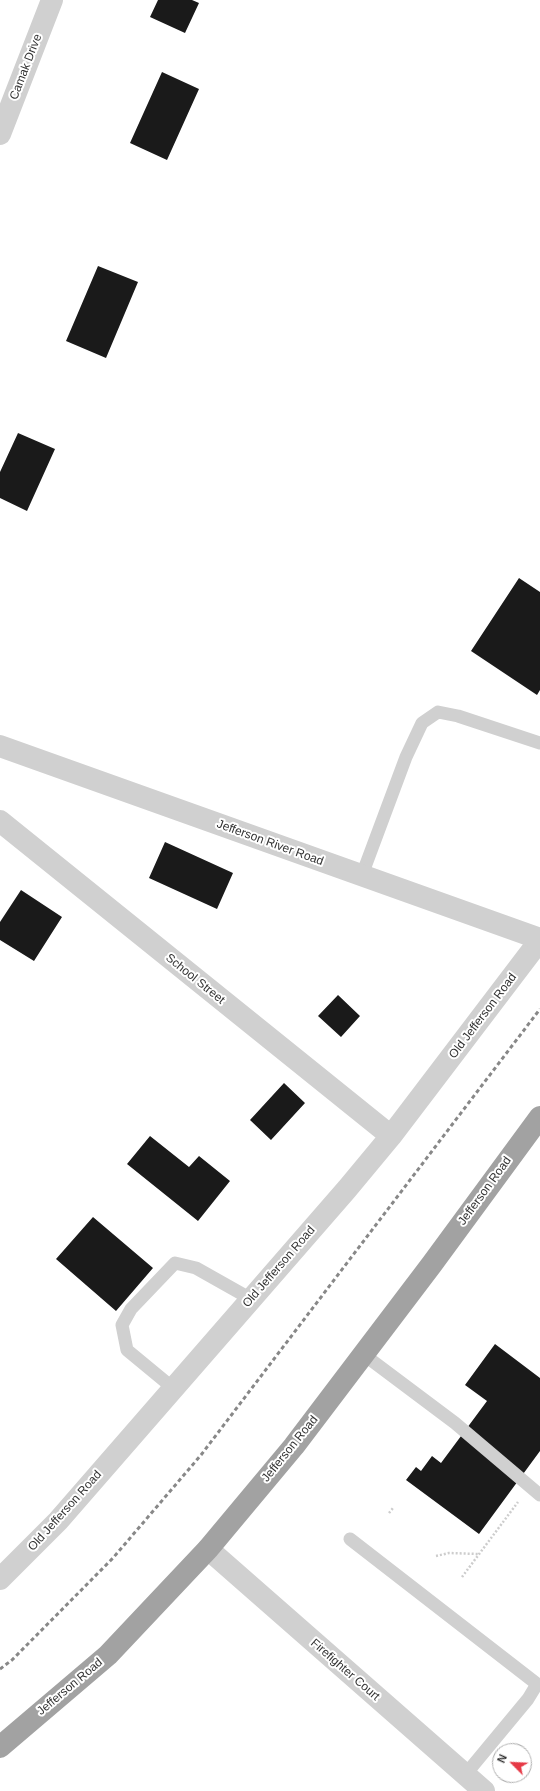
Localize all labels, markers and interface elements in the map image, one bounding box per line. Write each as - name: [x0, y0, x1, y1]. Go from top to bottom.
- street label: Camak Drive: [7, 32, 45, 102]
- street label: Jefferson River Road: [215, 817, 325, 869]
- street label: School Street: [162, 951, 228, 1007]
- street label: Old Jefferson Road: [446, 970, 520, 1062]
- street label: Jefferson Road: [455, 1154, 515, 1228]
- street label: Old Jefferson Road: [240, 1223, 318, 1311]
- street label: Jefferson Road: [259, 1413, 321, 1485]
- street label: Old Jefferson Road: [25, 1468, 105, 1554]
- street label: Firefighter Court: [308, 1636, 382, 1704]
- street label: Jefferson Road: [34, 1655, 106, 1719]
- north arrow: [492, 1743, 532, 1783]
- text: N: [495, 1752, 509, 1765]

